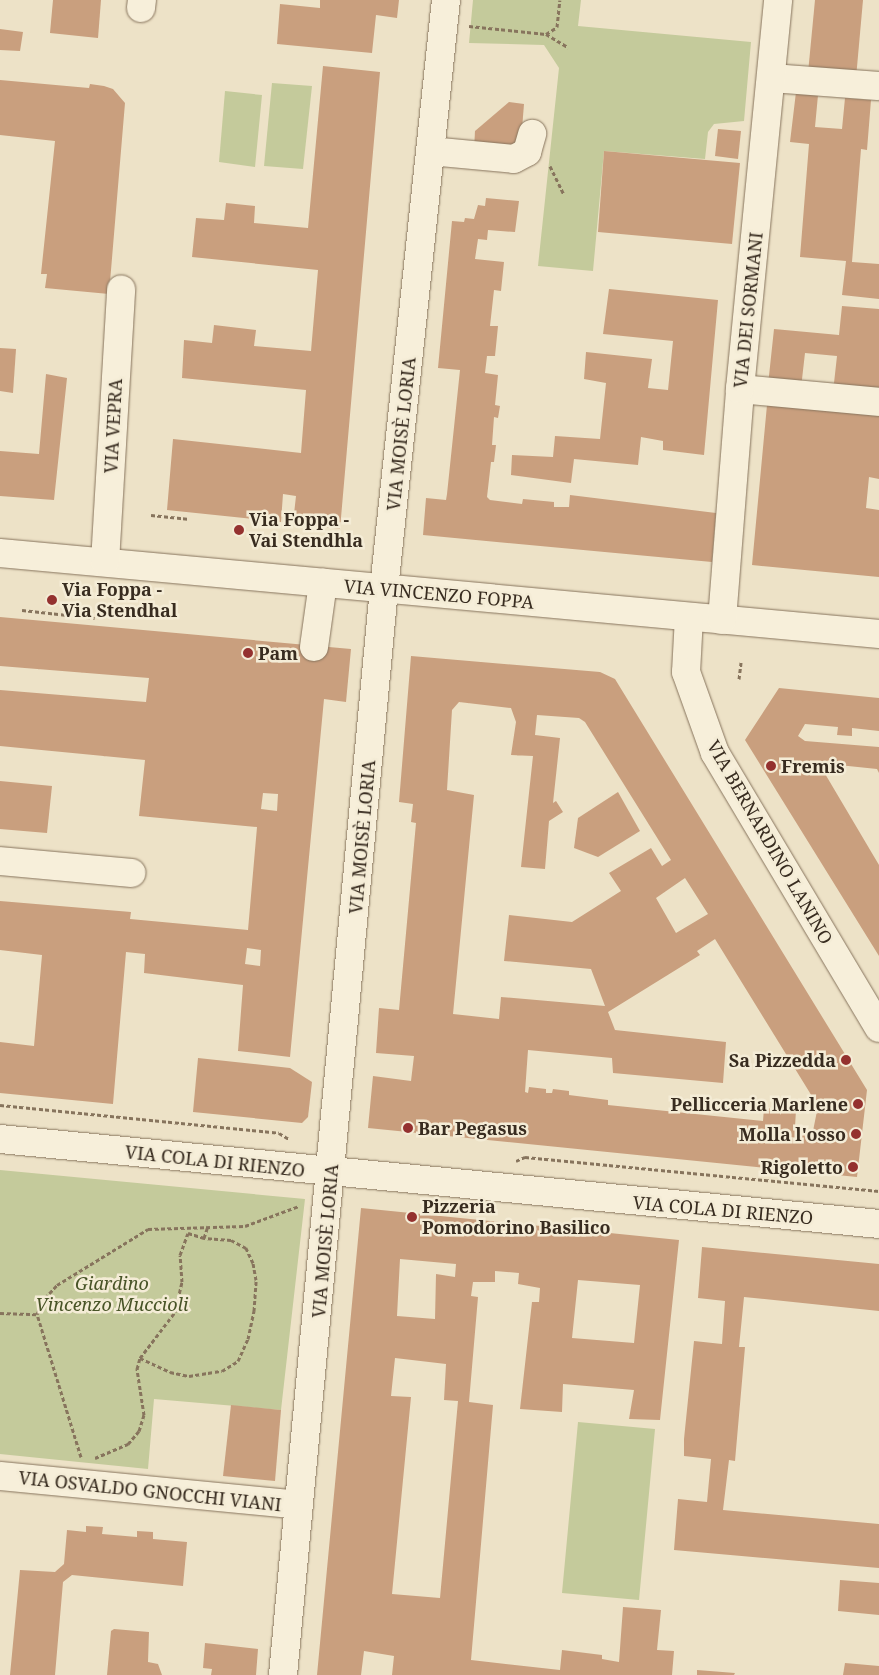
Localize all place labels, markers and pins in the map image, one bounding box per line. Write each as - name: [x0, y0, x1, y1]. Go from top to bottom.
- place label: Via Foppa - Vai Stendhla: [249, 509, 363, 552]
- marker: Via Foppa - Vai Stendhla: [233, 524, 245, 536]
- place label: Via Foppa - Via Stendhal: [62, 579, 177, 622]
- marker: Via Foppa - Via Stendhal: [46, 594, 58, 606]
- place label: Pam: [258, 642, 298, 664]
- marker: Pam: [242, 647, 254, 659]
- place label: Fremis: [781, 755, 845, 777]
- marker: Fremis: [765, 760, 777, 772]
- place label: Sa Pizzedda: [729, 1049, 836, 1071]
- marker: Sa Pizzedda: [840, 1054, 852, 1066]
- place label: Pellicceria Marlene: [670, 1093, 848, 1115]
- marker: Pellicceria Marlene: [852, 1098, 864, 1110]
- place label: Bar Pegasus: [418, 1117, 527, 1139]
- marker: Bar Pegasus: [402, 1122, 414, 1134]
- place label: Molla l'osso: [739, 1123, 846, 1145]
- marker: Molla l'osso: [850, 1128, 862, 1140]
- place label: Rigoletto: [760, 1156, 843, 1178]
- marker: Rigoletto: [847, 1161, 859, 1173]
- place label: Pizzeria Pomodorino Basilico: [422, 1196, 611, 1238]
- marker: Pizzeria Pomodorino Basilico: [406, 1211, 418, 1223]

